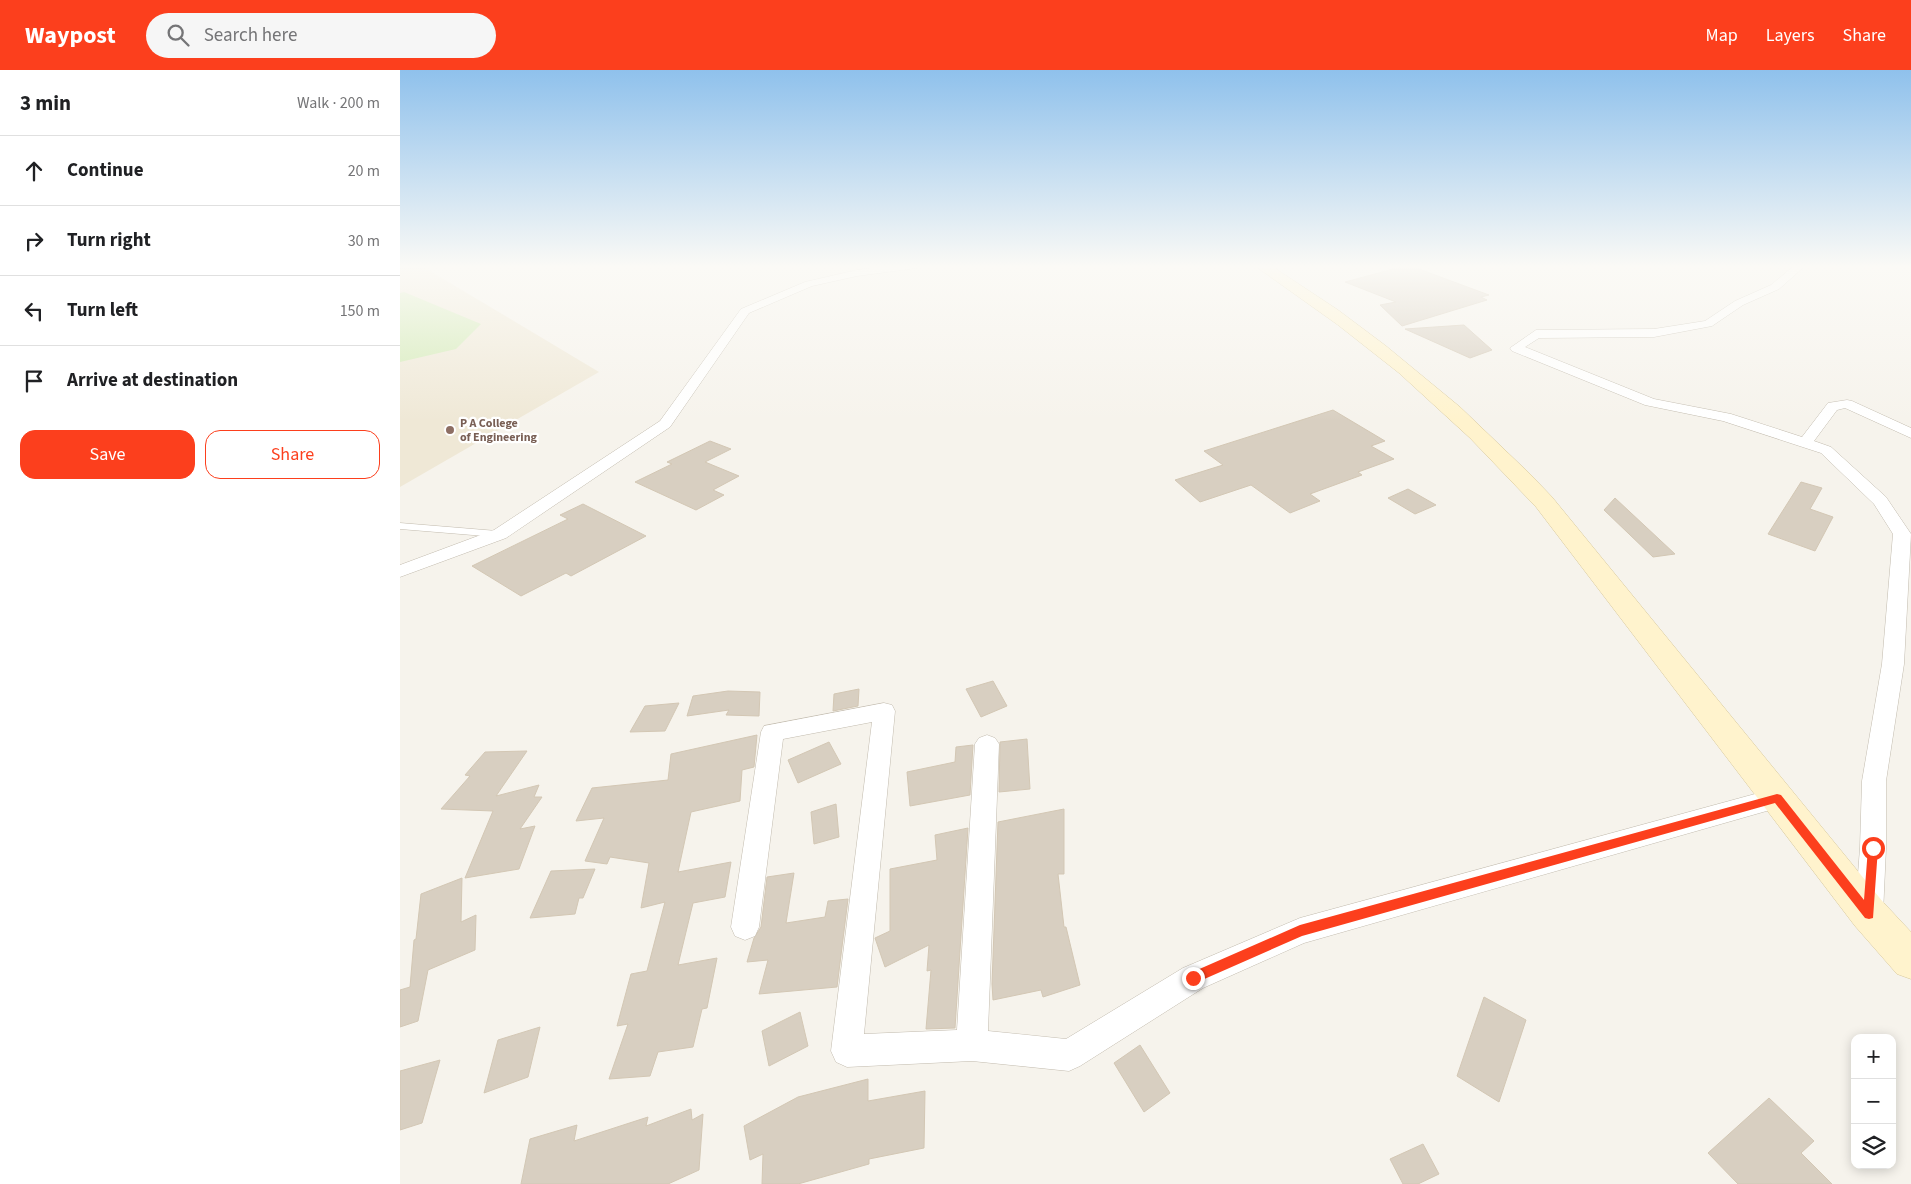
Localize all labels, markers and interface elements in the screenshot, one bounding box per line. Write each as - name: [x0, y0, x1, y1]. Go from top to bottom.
- search box: [146, 13, 496, 58]
- text: Waypost: [25, 18, 116, 53]
- icon: search: [164, 21, 192, 49]
- text: Search here: [204, 22, 297, 49]
- text: Map: [1706, 23, 1738, 48]
- text: Layers: [1766, 23, 1815, 48]
- text: Share: [1843, 23, 1886, 48]
- text: 3 min: [20, 88, 71, 118]
- text: Walk · 200 m: [297, 92, 380, 114]
- icon: ahead: [20, 157, 48, 185]
- text: Continue: [67, 157, 144, 184]
- text: 20 m: [348, 160, 380, 182]
- icon: right: [20, 227, 48, 255]
- text: Turn right: [67, 227, 151, 254]
- text: 30 m: [348, 230, 380, 252]
- icon: left: [20, 297, 48, 325]
- text: Turn left: [67, 297, 138, 324]
- text: 150 m: [340, 300, 380, 322]
- icon: arrive: [20, 367, 48, 395]
- text: Arrive at destination: [67, 367, 238, 394]
- place label: P A College of Engineering: [460, 415, 538, 446]
- marker: P A College of Engineering: [444, 424, 456, 436]
- button: Save: [20, 430, 195, 479]
- button: Share: [205, 430, 380, 479]
- route start: [1862, 837, 1885, 860]
- route end: [1182, 967, 1205, 990]
- map controls: [1851, 1034, 1896, 1169]
- button: +: [1851, 1034, 1896, 1079]
- button: −: [1851, 1079, 1896, 1124]
- button: layers: [1851, 1124, 1896, 1169]

